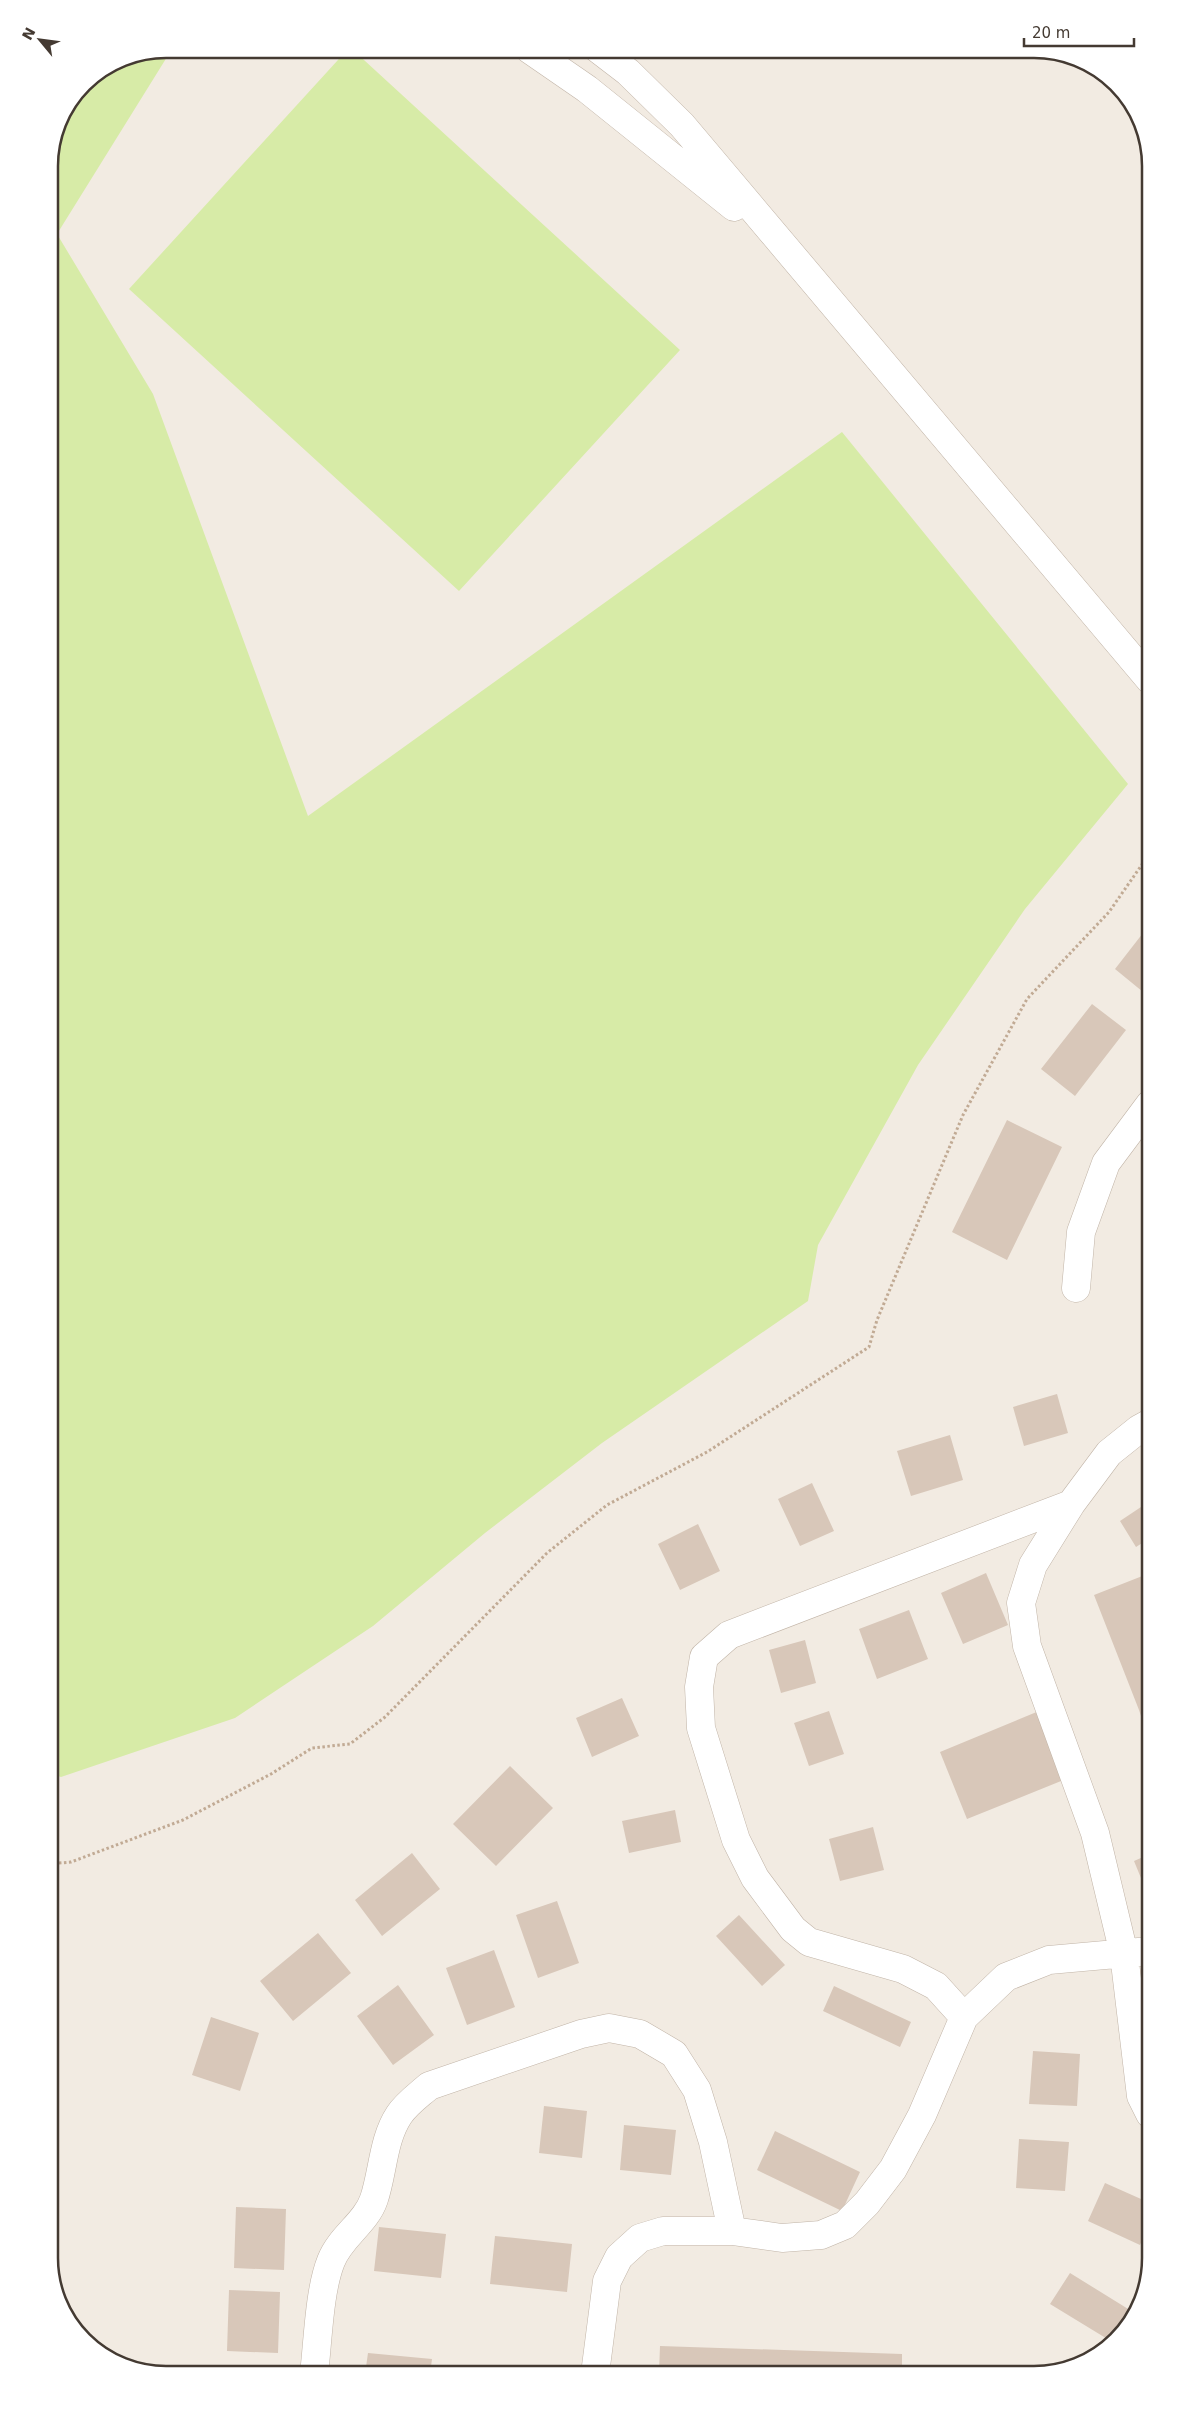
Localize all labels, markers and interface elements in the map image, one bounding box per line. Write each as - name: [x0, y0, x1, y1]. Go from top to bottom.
- north arrow: [15, 15, 65, 65]
- scale bar: [1024, 15, 1134, 47]
- text: 20 m: [1032, 24, 1070, 42]
- text: N: [19, 25, 38, 43]

